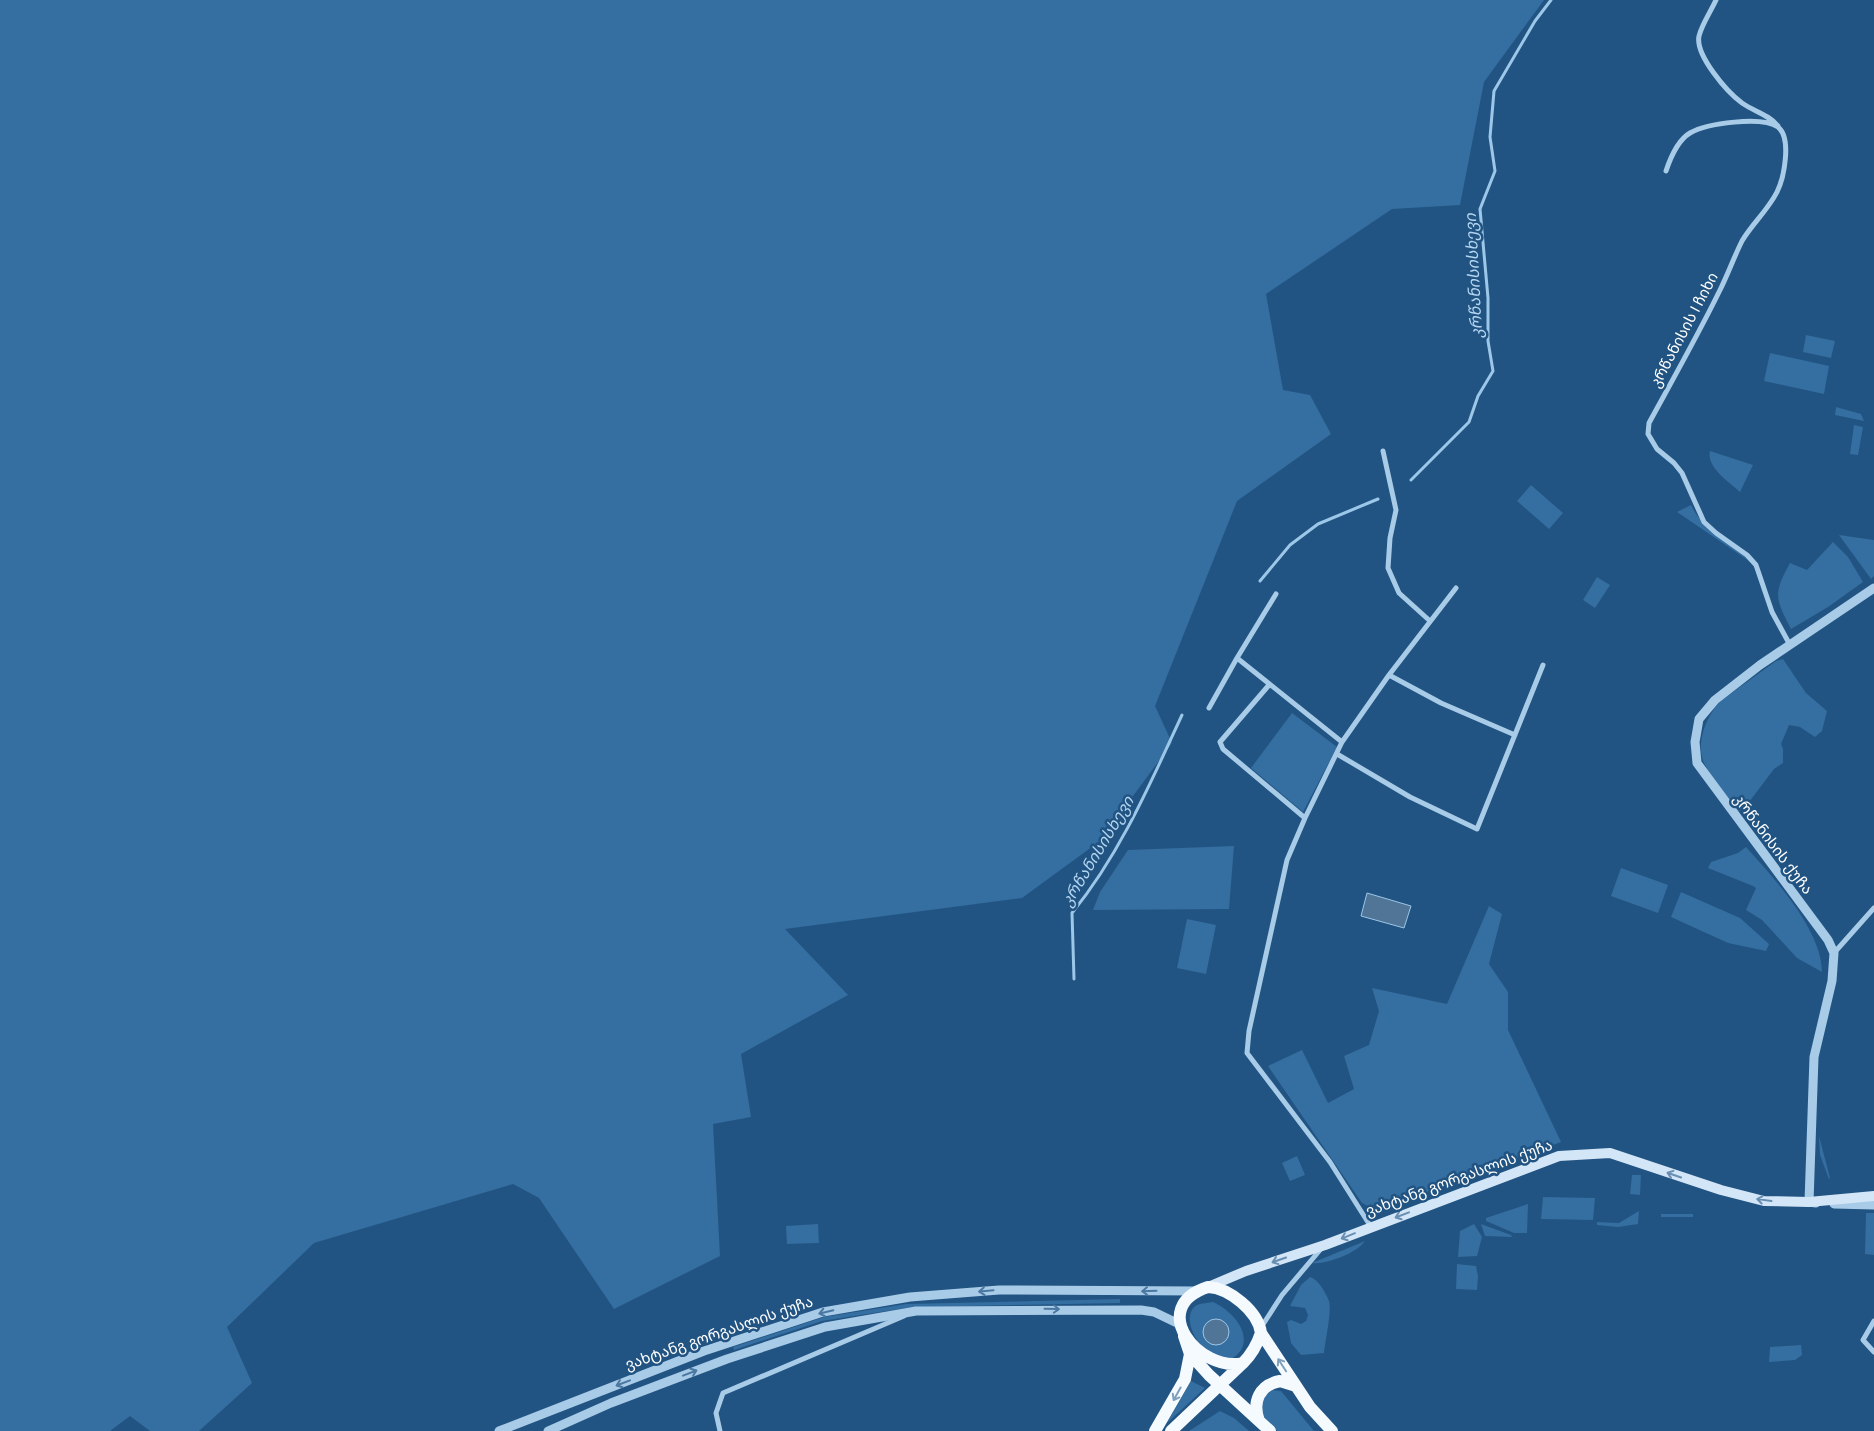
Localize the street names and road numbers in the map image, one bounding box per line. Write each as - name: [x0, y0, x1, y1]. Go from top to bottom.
- street label: კრწანისის I ჩიხი: [1644, 268, 1723, 391]
- street label: კრწანისის ქუჩა: [1729, 789, 1818, 898]
- street label: ვახტანგ გორგასლის ქუჩა: [1362, 1134, 1555, 1221]
- street label: ვახტანგ გორგასლის ქუჩა: [622, 1290, 816, 1375]

